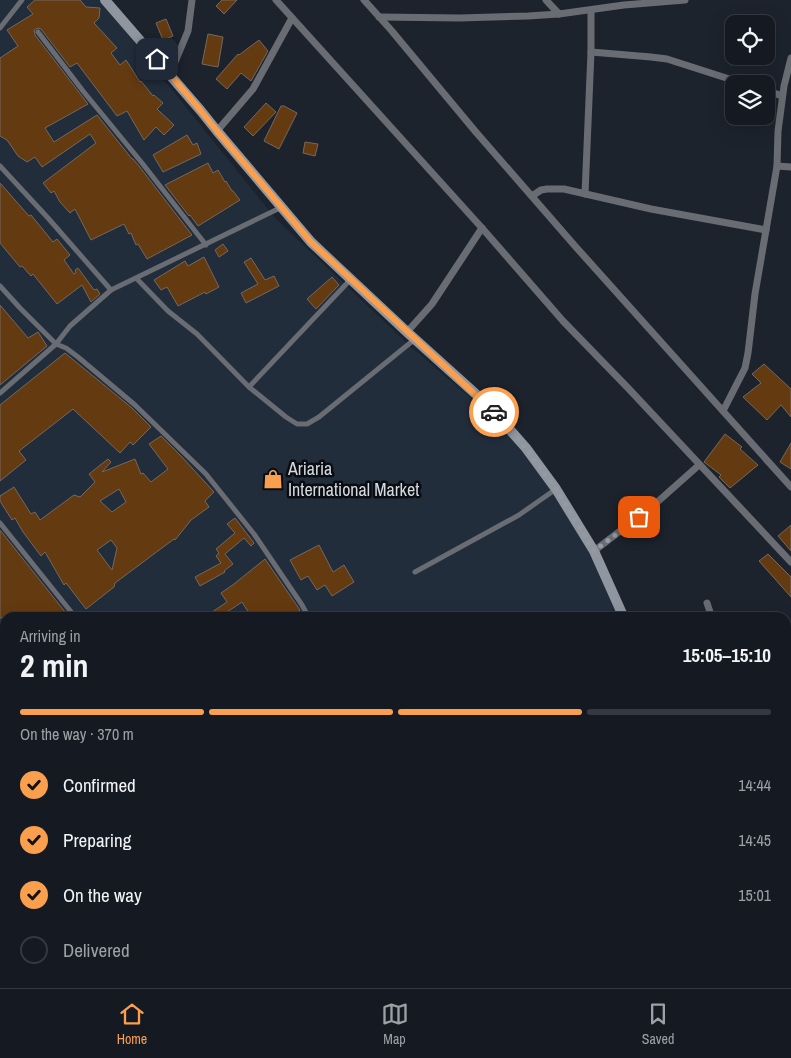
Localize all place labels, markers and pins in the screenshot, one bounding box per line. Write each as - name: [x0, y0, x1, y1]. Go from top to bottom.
- pin: [136, 38, 178, 80]
- place label: Ariaria International Market: [287, 456, 419, 502]
- shop icon: Ariaria International Market: [262, 468, 284, 490]
- pin: [618, 496, 660, 538]

